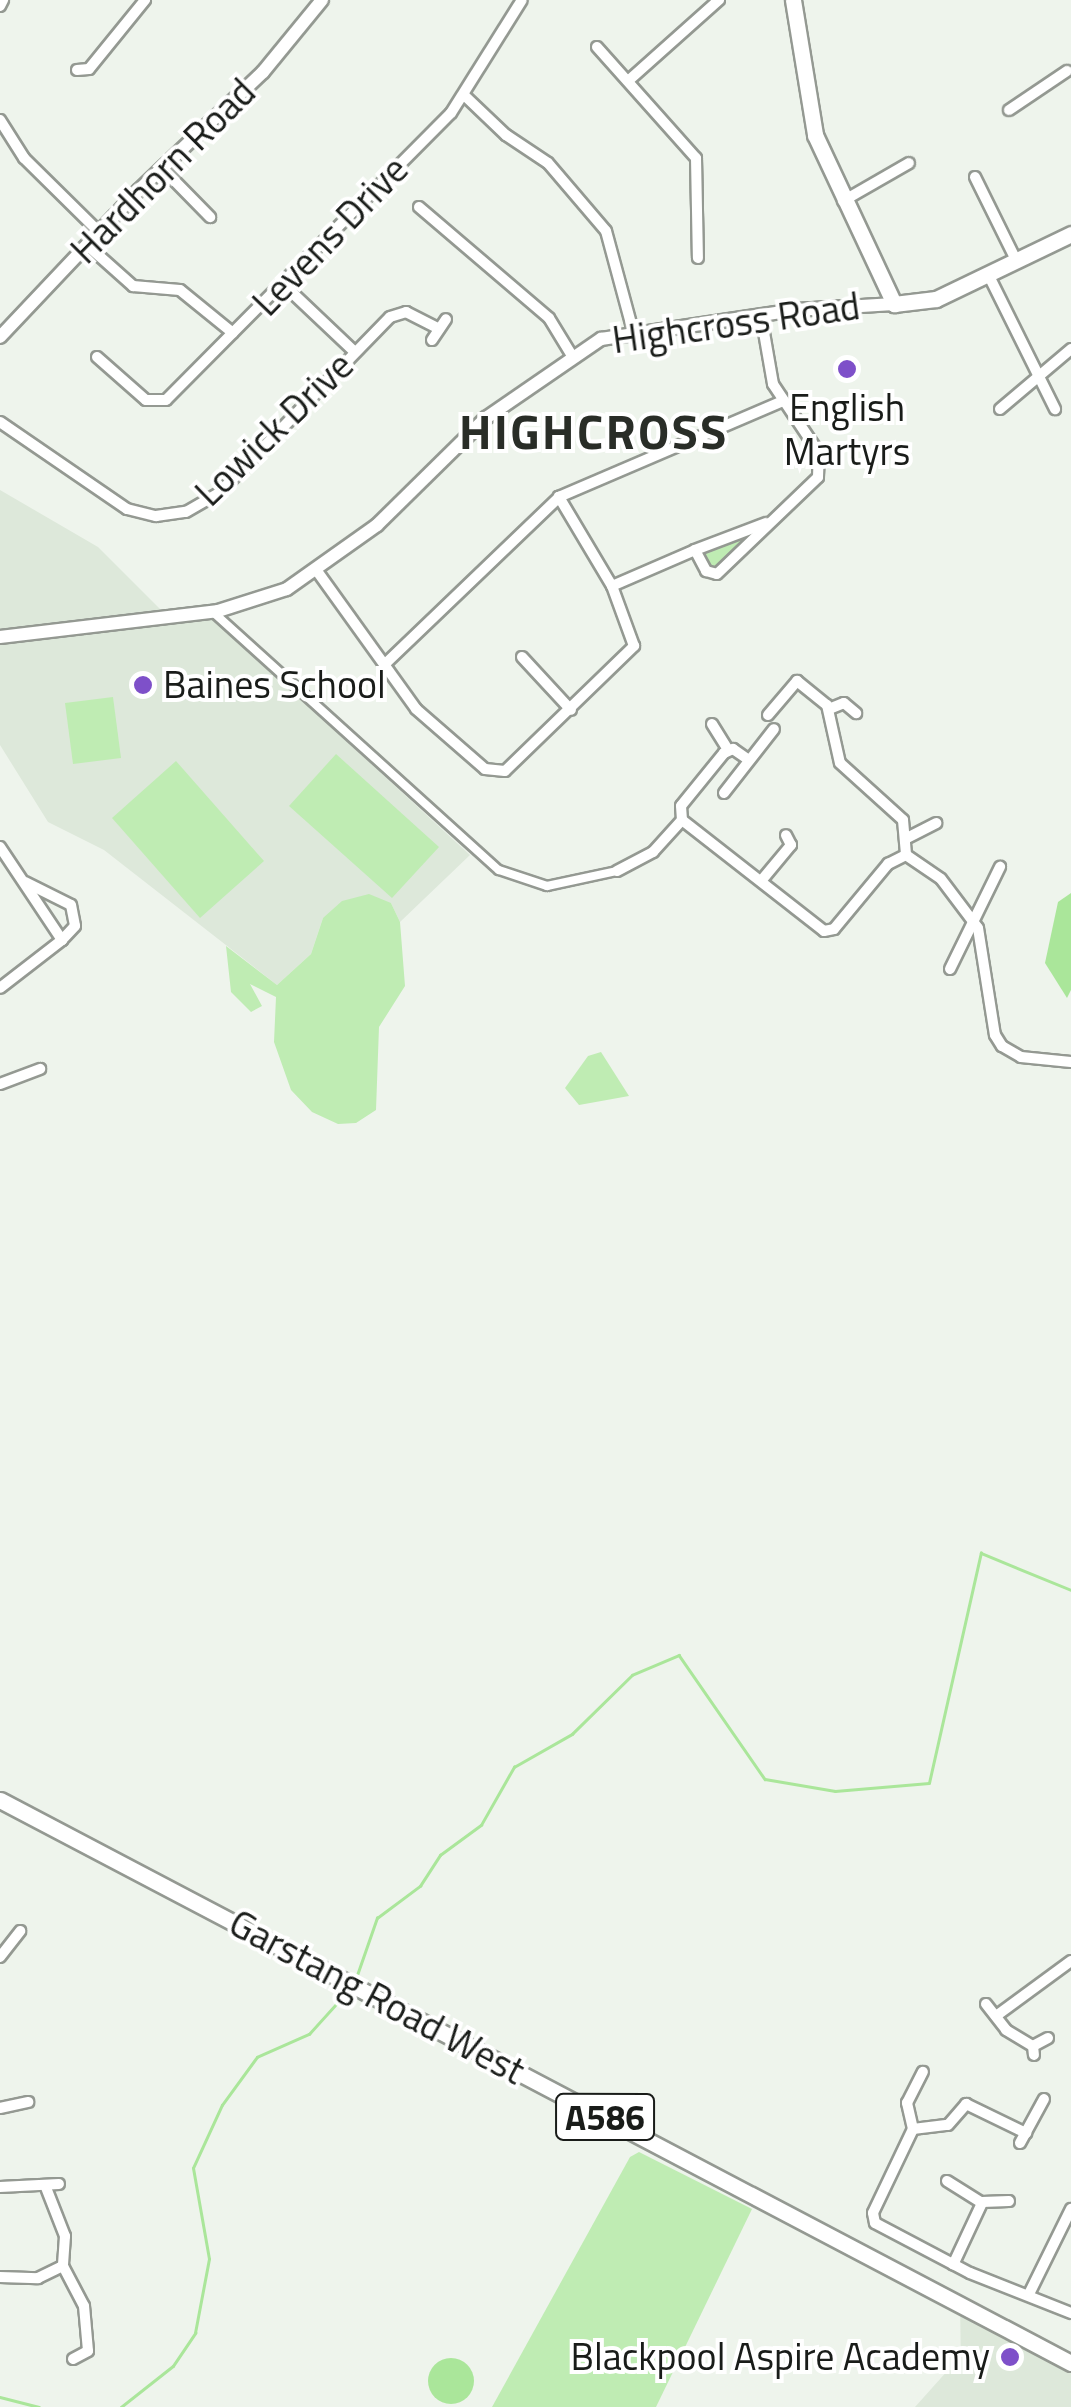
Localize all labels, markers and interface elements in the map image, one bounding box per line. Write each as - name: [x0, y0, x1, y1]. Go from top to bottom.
- street label: Hardhorn Road: [61, 69, 265, 273]
- street label: Levens Drive: [243, 147, 417, 325]
- street label: Highcross Road: [609, 283, 863, 363]
- street label: Lowick Drive: [186, 343, 362, 515]
- marker: English Martyrs: [836, 358, 858, 380]
- place label: English Martyrs: [784, 385, 910, 474]
- district label: HIGHCROSS: [459, 403, 729, 461]
- place label: Baines School: [163, 662, 386, 708]
- marker: Baines School: [132, 674, 154, 696]
- street label: Garstang Road West: [222, 1900, 532, 2094]
- road number: A586: [555, 2087, 655, 2147]
- place label: Blackpool Aspire Academy: [571, 2334, 990, 2380]
- marker: Blackpool Aspire Academy: [999, 2346, 1021, 2368]

